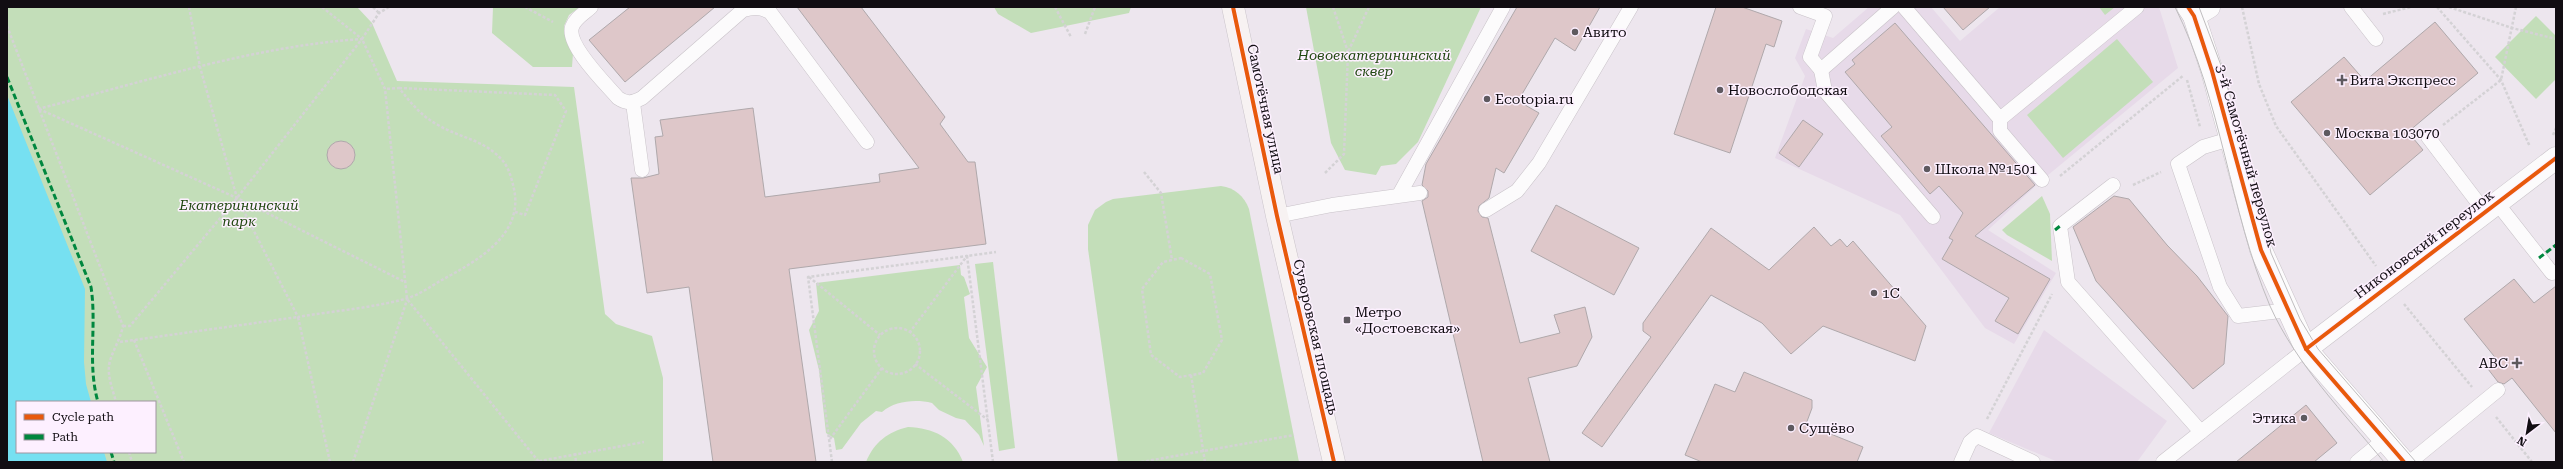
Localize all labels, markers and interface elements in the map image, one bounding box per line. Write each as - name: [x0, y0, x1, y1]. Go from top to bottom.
- place label: Авито: [1583, 24, 1627, 40]
- marker: Авито: [1570, 27, 1580, 37]
- street label: Самотёчная улица: [1244, 43, 1288, 176]
- park label: Новоекатерининский сквер: [1296, 47, 1451, 79]
- street label: 3-й Самотёчный переулок: [2213, 63, 2281, 249]
- place label: Вита Экспресс: [2350, 72, 2456, 88]
- marker: Вита Экспресс: [2337, 75, 2347, 85]
- place label: Новослободская: [1728, 82, 1848, 98]
- marker: Новослободская: [1715, 85, 1725, 95]
- place label: Ecotopia.ru: [1495, 91, 1574, 107]
- marker: Ecotopia.ru: [1482, 94, 1492, 104]
- place label: Москва 103070: [2335, 125, 2440, 141]
- marker: Москва 103070: [2322, 128, 2332, 138]
- place label: Школа №1501: [1935, 161, 2037, 177]
- marker: Школа №1501: [1922, 164, 1932, 174]
- street label: Никоновский переулок: [2351, 186, 2497, 302]
- park label: Екатерининский парк: [178, 197, 299, 229]
- street label: Суворовская площадь: [1290, 258, 1342, 417]
- place label: 1С: [1882, 285, 1900, 301]
- marker: 1С: [1869, 288, 1879, 298]
- place label: Метро «Достоевская»: [1355, 304, 1460, 336]
- marker: Метро «Достоевская»: [1342, 315, 1352, 325]
- place label: ABC: [2479, 355, 2508, 371]
- marker: ABC: [2511, 357, 2523, 369]
- legend: [16, 401, 156, 453]
- text: Cycle path: [52, 410, 114, 424]
- place label: Этика: [2252, 410, 2296, 426]
- marker: Этика: [2299, 413, 2309, 423]
- north arrow: [2507, 413, 2547, 453]
- place label: Сущёво: [1799, 420, 1855, 436]
- marker: Сущёво: [1786, 423, 1796, 433]
- text: Path: [52, 430, 78, 444]
- text: N: [2515, 433, 2529, 449]

